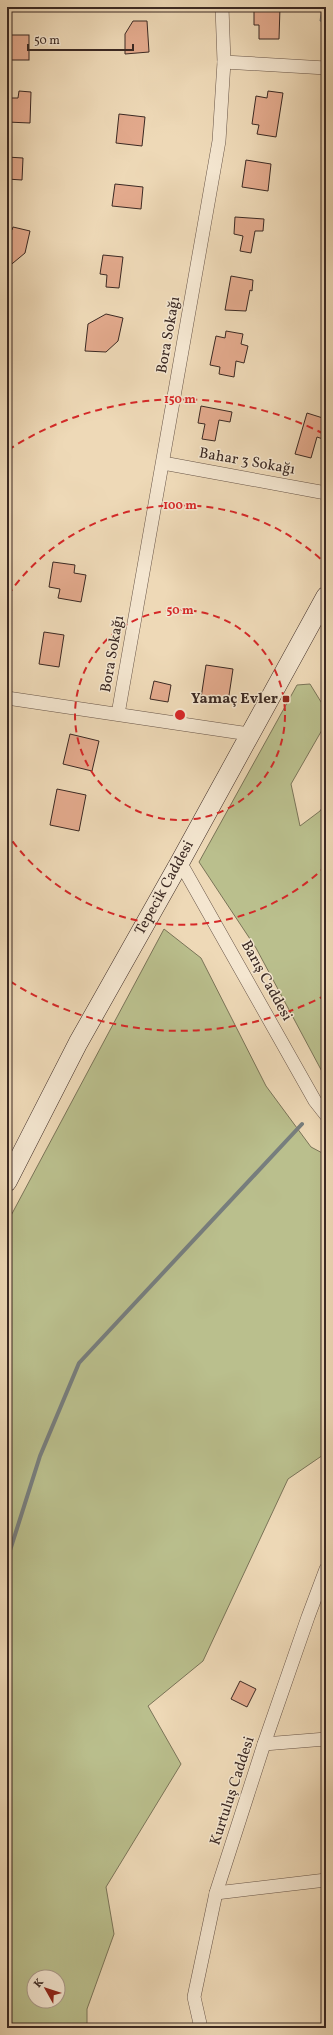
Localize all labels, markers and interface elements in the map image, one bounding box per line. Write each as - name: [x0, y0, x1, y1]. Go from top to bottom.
- scale bar: [28, 26, 133, 52]
- text: 50 m: [34, 33, 60, 49]
- street label: Bora Sokağı: [152, 295, 186, 375]
- text: 150 m: [164, 392, 196, 408]
- street label: Bahar 3 Sokağı: [197, 443, 297, 481]
- text: 100 m: [163, 498, 197, 514]
- text: 50 m: [166, 603, 194, 619]
- street label: Bora Sokağı: [96, 614, 130, 694]
- place label: Yamaç Evler: [191, 689, 278, 710]
- marker: Yamaç Evler: [281, 694, 291, 704]
- centre of rings: [173, 708, 187, 722]
- street label: Tepecik Caddesi: [130, 837, 200, 939]
- street label: Barış Caddesi: [235, 937, 297, 1025]
- street label: Kurtuluş Caddesi: [206, 1734, 260, 1848]
- north arrow: [26, 1969, 66, 2009]
- text: K: [31, 1976, 48, 1991]

